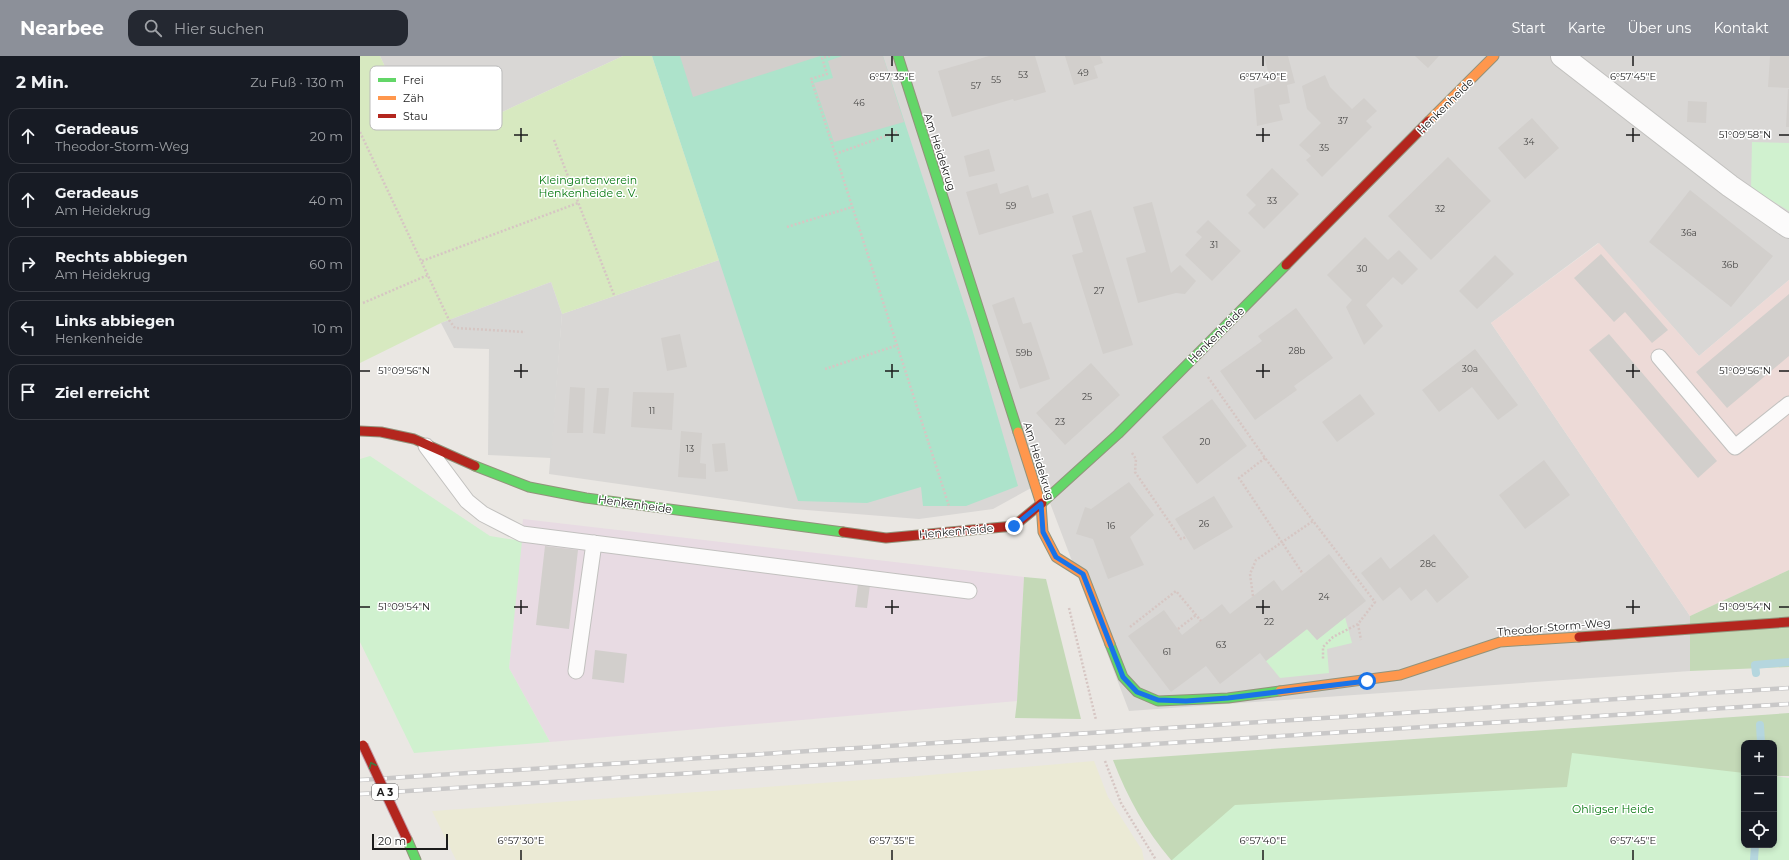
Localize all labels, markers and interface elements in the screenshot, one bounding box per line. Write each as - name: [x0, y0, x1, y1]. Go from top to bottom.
- search box: [128, 10, 408, 46]
- text: Nearbee: [20, 17, 104, 40]
- icon: search: [142, 17, 164, 39]
- text: Hier suchen: [174, 19, 264, 38]
- text: Start: [1512, 19, 1546, 37]
- text: Karte: [1568, 19, 1605, 37]
- text: Über uns: [1627, 19, 1691, 37]
- text: Kontakt: [1713, 19, 1769, 37]
- legend: [370, 66, 502, 130]
- house number: 49: [1077, 67, 1089, 78]
- house number: 53: [1018, 69, 1028, 80]
- text: 6°57'35"E: [869, 70, 915, 83]
- text: 6°57'40"E: [1239, 70, 1287, 83]
- text: 6°57'45"E: [1610, 70, 1656, 83]
- text: 2 Min.: [16, 72, 68, 92]
- text: Frei: [403, 73, 424, 87]
- text: Zu Fuß · 130 m: [250, 74, 344, 90]
- house number: 55: [991, 74, 1001, 85]
- street label: Henkenheide: [1414, 74, 1477, 137]
- house number: 57: [971, 80, 981, 91]
- text: Zäh: [403, 91, 424, 105]
- house number: 46: [853, 97, 865, 108]
- text: Stau: [403, 109, 428, 123]
- street label: Am Heidekrug: [921, 111, 959, 193]
- house number: 37: [1338, 115, 1348, 126]
- text: Geradeaus: [55, 119, 138, 138]
- icon: ahead: [17, 125, 39, 147]
- text: 20 m: [310, 128, 343, 144]
- text: 51°09'58"N: [1719, 128, 1771, 141]
- house number: 34: [1523, 136, 1535, 147]
- text: Theodor-Storm-Weg: [55, 138, 189, 154]
- house number: 35: [1319, 142, 1329, 153]
- park label: Kleingartenverein Henkenheide e. V.: [539, 173, 637, 200]
- text: Geradeaus: [55, 183, 138, 202]
- icon: ahead: [17, 189, 39, 211]
- text: 40 m: [309, 192, 343, 208]
- house number: 33: [1267, 195, 1277, 206]
- house number: 59: [1006, 200, 1017, 211]
- text: Am Heidekrug: [55, 202, 151, 218]
- house number: 32: [1435, 203, 1445, 214]
- house number: 36a: [1681, 227, 1697, 238]
- house number: 31: [1210, 239, 1218, 250]
- text: Rechts abbiegen: [55, 247, 188, 266]
- icon: right: [17, 253, 39, 275]
- text: 60 m: [309, 256, 343, 272]
- house number: 36b: [1722, 259, 1738, 270]
- house number: 30: [1356, 263, 1368, 274]
- text: Am Heidekrug: [55, 266, 151, 282]
- house number: 27: [1094, 285, 1104, 296]
- street label: Henkenheide: [1185, 303, 1248, 366]
- text: Links abbiegen: [55, 311, 175, 330]
- icon: left: [17, 317, 39, 339]
- text: 10 m: [313, 320, 343, 336]
- text: Henkenheide: [55, 330, 143, 346]
- house number: 28b: [1289, 345, 1305, 356]
- house number: 59b: [1016, 347, 1032, 358]
- house number: 30a: [1462, 363, 1478, 374]
- text: 51°09'56"N: [378, 364, 430, 377]
- text: 51°09'56"N: [1719, 364, 1771, 377]
- icon: arrive: [17, 381, 39, 403]
- text: Ziel erreicht: [55, 383, 150, 402]
- house number: 25: [1082, 391, 1092, 402]
- house number: 11: [649, 405, 655, 416]
- house number: 23: [1055, 416, 1065, 427]
- street label: Am Heidekrug: [1020, 420, 1058, 502]
- house number: 20: [1199, 436, 1211, 447]
- house number: 13: [686, 443, 694, 454]
- street label: Henkenheide: [597, 492, 673, 516]
- route end: [1005, 517, 1023, 535]
- house number: 26: [1199, 518, 1210, 529]
- house number: 16: [1107, 520, 1116, 531]
- street label: Henkenheide: [918, 521, 994, 541]
- house number: 28c: [1420, 558, 1436, 569]
- house number: 24: [1319, 591, 1329, 602]
- text: 51°09'54"N: [378, 600, 430, 613]
- text: 51°09'54"N: [1719, 600, 1771, 613]
- street label: Theodor-Storm-Weg: [1497, 615, 1611, 639]
- house number: 22: [1264, 616, 1274, 627]
- house number: 63: [1216, 639, 1226, 650]
- house number: 61: [1163, 646, 1171, 657]
- route start: [1358, 672, 1376, 690]
- map controls: [1741, 740, 1777, 848]
- button: +: [1741, 740, 1777, 776]
- one-way arrow: [369, 762, 377, 770]
- button: −: [1741, 776, 1777, 812]
- road number: A 3: [372, 784, 398, 800]
- park label: Ohligser Heide: [1572, 802, 1654, 816]
- button: locate: [1741, 812, 1777, 848]
- scale bar: [372, 832, 448, 851]
- text: 20 m: [378, 834, 406, 848]
- text: 6°57'30"E: [498, 834, 545, 847]
- text: 6°57'35"E: [869, 834, 915, 847]
- text: 6°57'40"E: [1239, 834, 1287, 847]
- text: 6°57'45"E: [1610, 834, 1656, 847]

